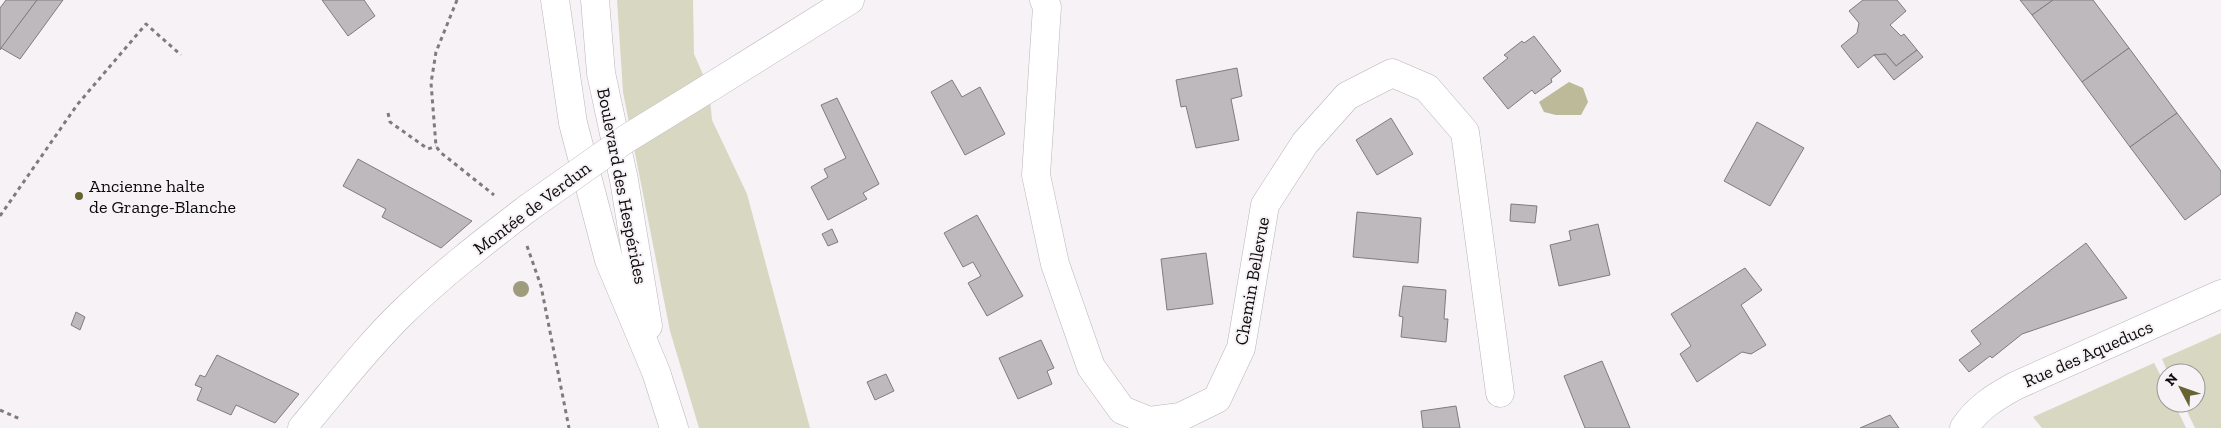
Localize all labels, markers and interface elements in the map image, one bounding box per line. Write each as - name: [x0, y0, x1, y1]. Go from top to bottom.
- street label: Boulevard des Hespérides: [592, 86, 652, 286]
- street label: Montée de Verdun: [469, 156, 596, 259]
- place label: Ancienne halte de Grange-Blanche: [89, 175, 236, 218]
- marker: Ancienne halte de Grange-Blanche: [73, 190, 85, 202]
- street label: Chemin Bellevue: [1230, 215, 1274, 347]
- street label: Rue des Aqueducs: [2020, 316, 2156, 392]
- north arrow: [2156, 363, 2206, 413]
- text: N: [2162, 370, 2182, 389]

